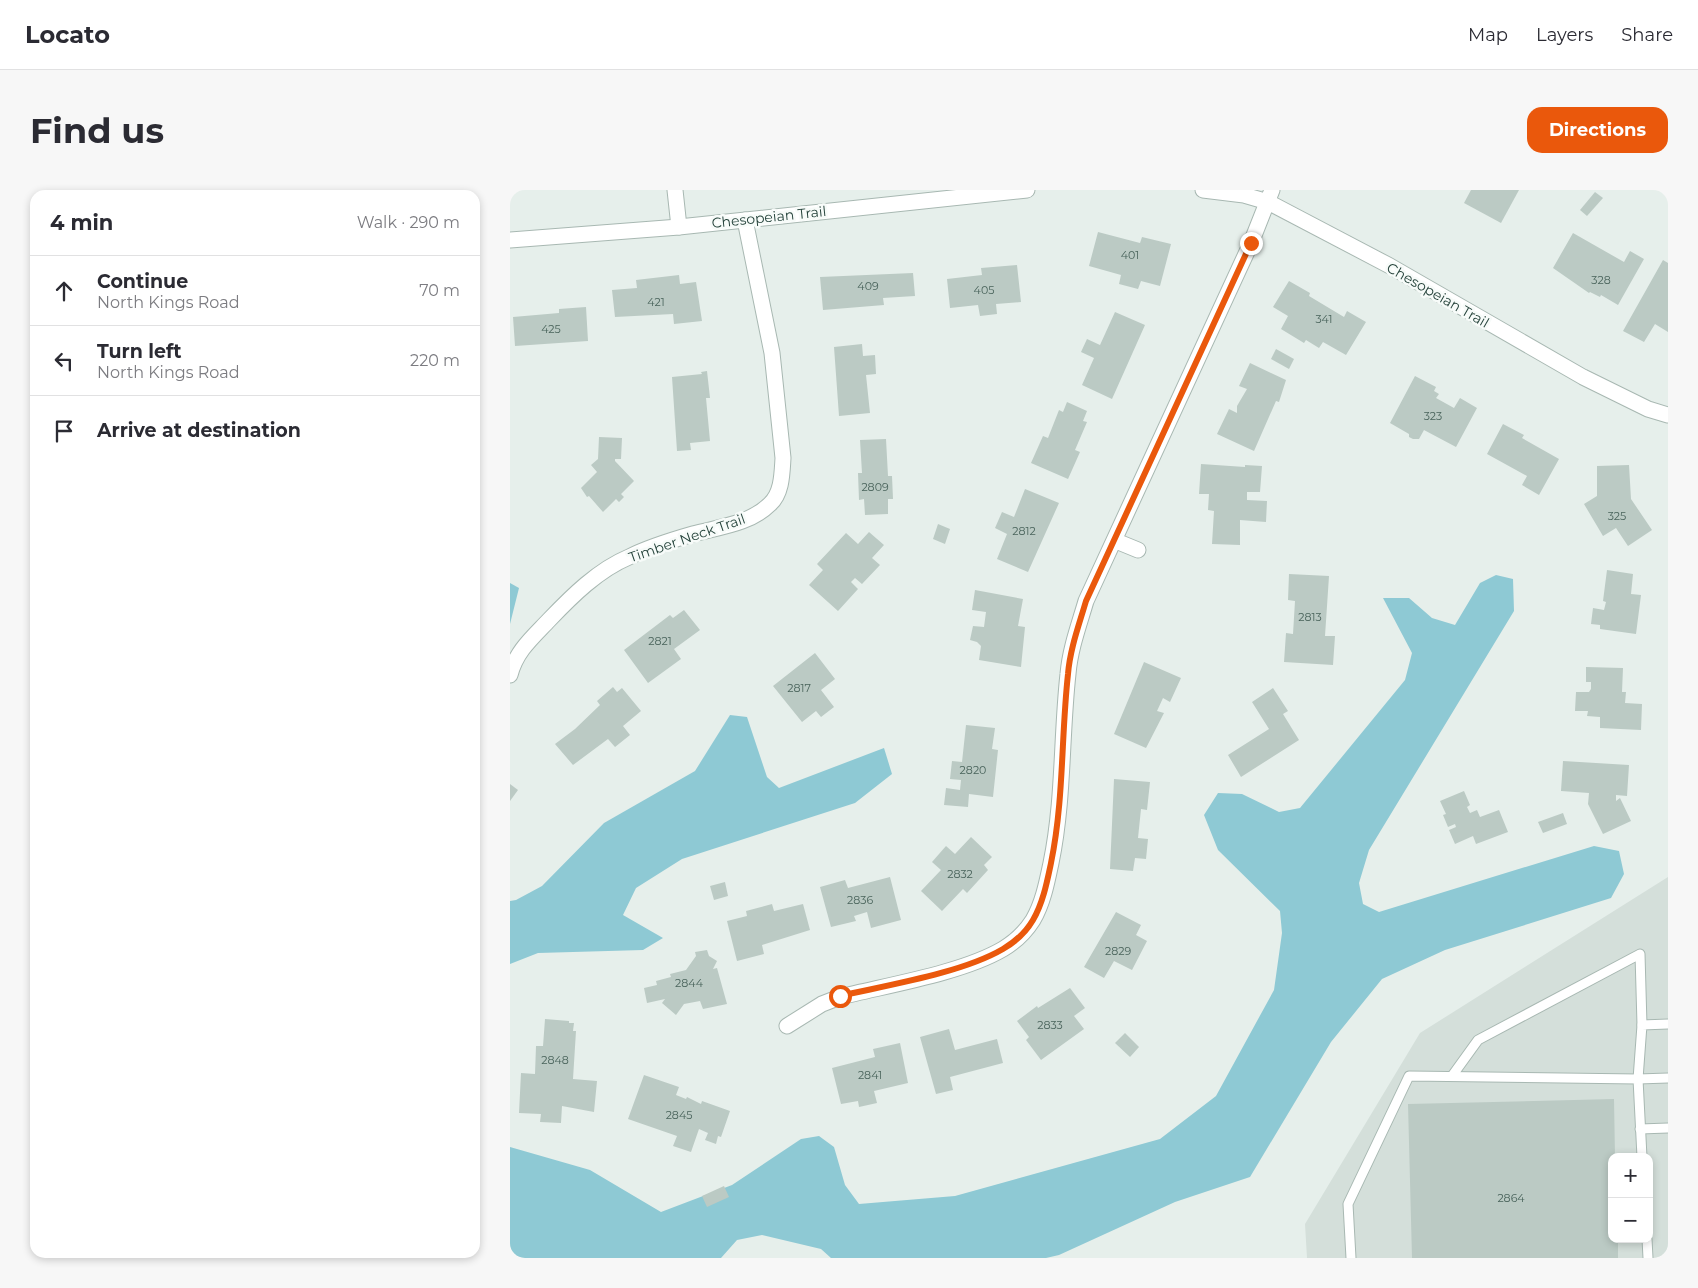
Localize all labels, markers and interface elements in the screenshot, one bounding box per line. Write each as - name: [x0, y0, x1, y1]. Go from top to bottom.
- text: Locato: [25, 20, 110, 49]
- text: Map: [1468, 24, 1508, 46]
- text: Layers: [1536, 24, 1593, 46]
- text: Share: [1621, 24, 1673, 46]
- button: Directions: [1527, 107, 1668, 153]
- text: Find us: [30, 109, 164, 152]
- street label: Chesopeian Trail: [711, 202, 827, 232]
- text: 4 min: [50, 210, 113, 235]
- text: Walk · 290 m: [357, 213, 460, 232]
- route end: [1240, 232, 1263, 255]
- house number: 401: [1121, 248, 1139, 262]
- street label: Chesopeian Trail: [1384, 258, 1492, 332]
- text: Continue: [97, 270, 188, 293]
- house number: 328: [1591, 273, 1611, 287]
- icon: ahead: [50, 277, 78, 305]
- house number: 409: [857, 279, 879, 293]
- text: 70 m: [419, 281, 460, 300]
- house number: 405: [974, 283, 994, 297]
- text: North Kings Road: [97, 293, 240, 312]
- house number: 421: [647, 295, 665, 309]
- house number: 341: [1315, 312, 1333, 326]
- house number: 425: [541, 322, 561, 336]
- text: Turn left: [97, 340, 182, 363]
- icon: left: [50, 347, 78, 375]
- text: 220 m: [410, 351, 460, 370]
- text: North Kings Road: [97, 363, 240, 382]
- house number: 323: [1424, 409, 1442, 423]
- icon: arrive: [50, 417, 78, 445]
- text: Arrive at destination: [97, 419, 301, 442]
- house number: 2809: [861, 480, 889, 494]
- house number: 325: [1608, 509, 1626, 523]
- street label: Timber Neck Trail: [626, 510, 748, 566]
- house number: 2812: [1012, 524, 1036, 538]
- house number: 2813: [1298, 610, 1322, 624]
- house number: 2821: [648, 634, 672, 648]
- house number: 2817: [787, 681, 811, 695]
- house number: 2820: [960, 763, 986, 777]
- house number: 2832: [947, 867, 973, 881]
- house number: 2836: [847, 893, 873, 907]
- house number: 2829: [1105, 944, 1131, 958]
- house number: 2844: [675, 976, 704, 990]
- route start: [829, 985, 852, 1008]
- house number: 2833: [1037, 1018, 1063, 1032]
- house number: 2848: [541, 1053, 569, 1067]
- house number: 2841: [858, 1068, 882, 1082]
- house number: 2845: [666, 1108, 692, 1122]
- map controls: [1608, 1153, 1653, 1243]
- button: +: [1608, 1153, 1653, 1198]
- house number: 2864: [1497, 1191, 1525, 1205]
- button: −: [1608, 1198, 1653, 1243]

